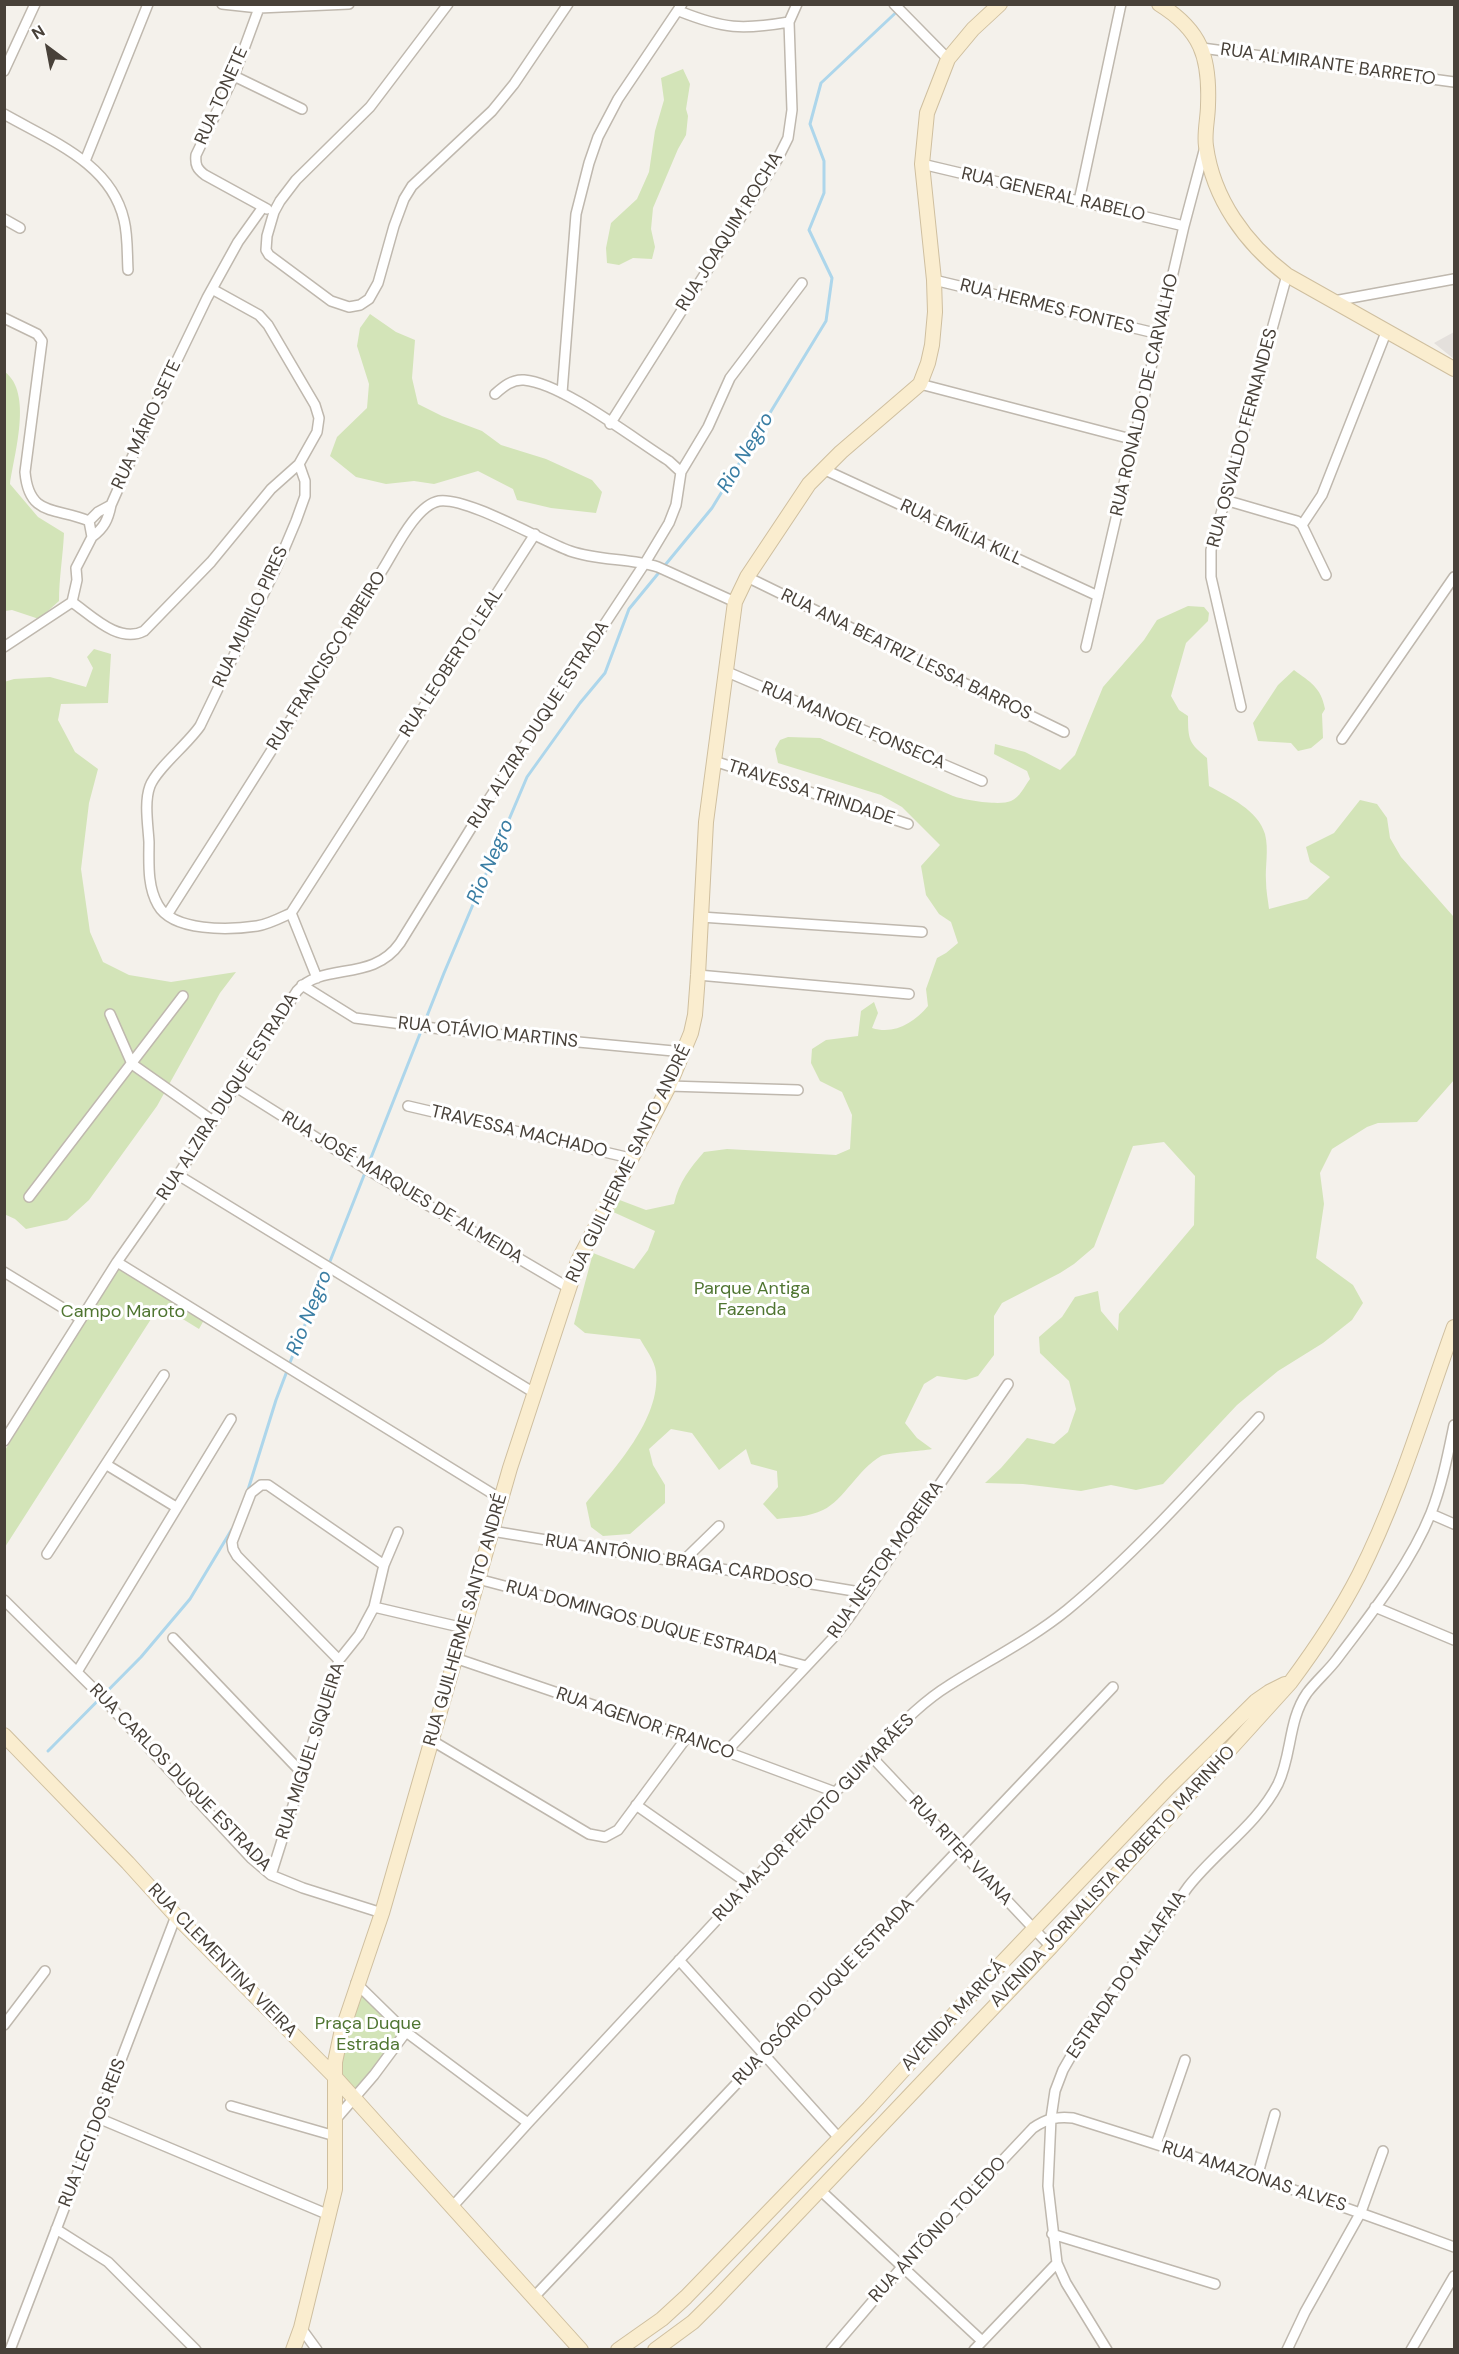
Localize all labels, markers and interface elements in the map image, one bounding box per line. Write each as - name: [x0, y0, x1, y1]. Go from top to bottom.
- north arrow: [18, 18, 78, 78]
- text: N: [28, 20, 49, 44]
- street label: RUA ALMIRANTE BARRETO: [1219, 39, 1437, 91]
- street label: RUA TONETE: [191, 44, 253, 148]
- street label: RUA JOAQUIM ROCHA: [672, 148, 788, 316]
- street label: RUA GENERAL RABELO: [959, 163, 1147, 227]
- street label: RUA RONALDO DE CARVALHO: [1107, 272, 1183, 518]
- street label: RUA HERMES FONTES: [958, 275, 1136, 339]
- street label: RUA OSVALDO FERNANDES: [1203, 326, 1283, 550]
- street label: RUA MÁRIO SETE: [108, 357, 186, 493]
- water label: Rio Negro: [713, 408, 779, 498]
- street label: RUA EMÍLIA KILL: [896, 495, 1026, 571]
- street label: RUA MURILO PIRES: [209, 543, 293, 691]
- street label: RUA FRANCISCO RIBEIRO: [263, 567, 391, 755]
- street label: RUA LEOBERTO LEAL: [396, 584, 508, 742]
- street label: RUA ANA BEATRIZ LESSA BARROS: [777, 585, 1035, 725]
- street label: RUA ALZIRA DUQUE ESTRADA: [464, 617, 614, 833]
- street label: RUA MANOEL FONSECA: [758, 677, 948, 775]
- street label: TRAVESSA TRINDADE: [725, 756, 897, 830]
- water label: Rio Negro: [462, 816, 520, 908]
- street label: RUA ALZIRA DUQUE ESTRADA: [153, 989, 303, 1205]
- street label: RUA OTÁVIO MARTINS: [397, 1013, 579, 1053]
- street label: RUA GUILHERME SANTO ANDRÉ: [562, 1042, 696, 1286]
- street label: TRAVESSA MACHADO: [429, 1101, 609, 1163]
- street label: RUA JOSÉ MARQUES DE ALMEIDA: [277, 1107, 527, 1269]
- water label: Rio Negro: [282, 1267, 338, 1359]
- park label: Parque Antiga Fazenda: [694, 1278, 810, 1320]
- park label: Campo Maroto: [61, 1301, 185, 1323]
- street label: RUA NESTOR MOREIRA: [824, 1477, 948, 1643]
- street label: RUA GUILHERME SANTO ANDRÉ: [420, 1491, 512, 1749]
- street label: RUA ANTÔNIO BRAGA CARDOSO: [544, 1530, 814, 1594]
- street label: RUA DOMINGOS DUQUE ESTRADA: [504, 1576, 780, 1670]
- street label: RUA MIGUEL SIQUEIRA: [272, 1660, 350, 1842]
- street label: RUA CARLOS DUQUE ESTRADA: [84, 1680, 276, 1876]
- street label: RUA AGENOR FRANCO: [553, 1683, 737, 1765]
- street label: RUA MAJOR PEIXOTO GUIMARÃES: [709, 1710, 919, 1926]
- street label: AVENIDA JORNALISTA ROBERTO MARINHO: [986, 1742, 1240, 2012]
- street label: RUA RITER VIANA: [904, 1792, 1016, 1910]
- street label: RUA CLEMENTINA VIEIRA: [143, 1879, 301, 2043]
- street label: ESTRADA DO MALAFAIA: [1063, 1887, 1191, 2063]
- street label: RUA OSÓRIO DUQUE ESTRADA: [729, 1894, 919, 2090]
- street label: AVENIDA MARICÁ: [897, 1956, 1011, 2076]
- park label: Praça Duque Estrada: [315, 2013, 421, 2056]
- street label: RUA LECI DOS REIS: [55, 2056, 131, 2210]
- street label: RUA AMAZONAS ALVES: [1159, 2137, 1349, 2217]
- street label: RUA ANTÔNIO TOLEDO: [865, 2153, 1011, 2307]

